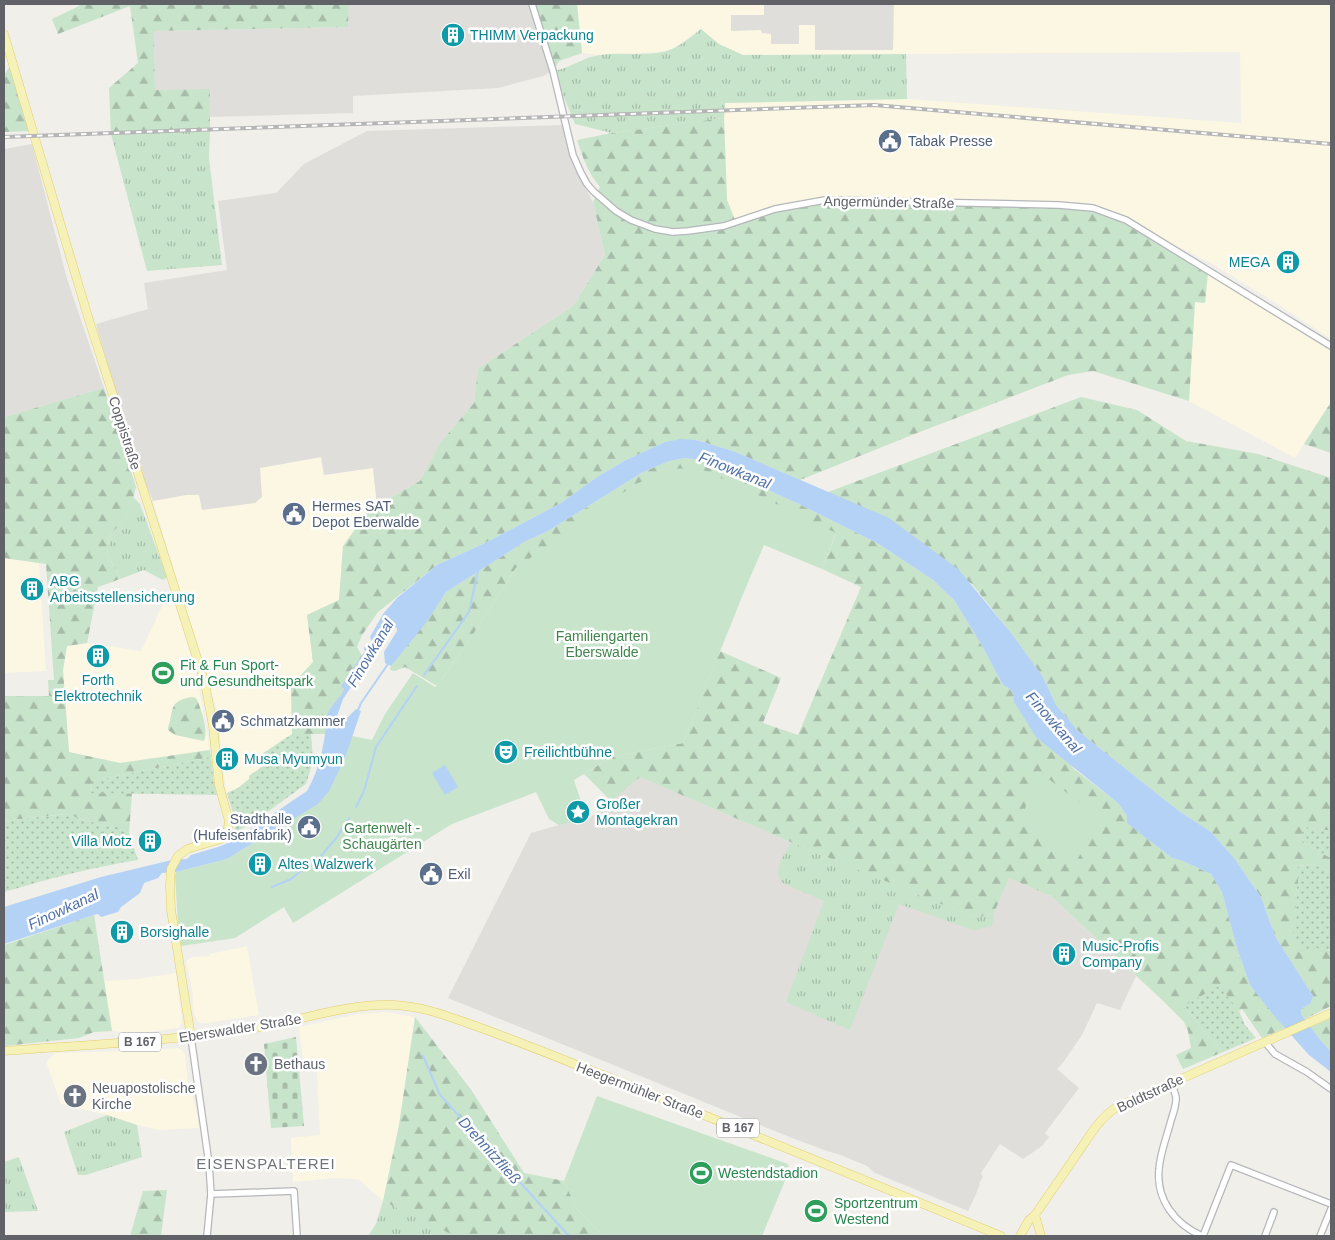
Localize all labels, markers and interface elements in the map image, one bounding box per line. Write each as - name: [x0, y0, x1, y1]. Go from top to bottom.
- building icon: THIMM Verpackung: [440, 22, 466, 48]
- place label: THIMM Verpackung: [470, 27, 594, 43]
- public building icon: Tabak Presse: [877, 128, 903, 154]
- place label: Tabak Presse: [908, 133, 993, 149]
- street label: Angermünder Straße: [824, 193, 955, 211]
- building icon: MEGA: [1275, 249, 1301, 275]
- place label: MEGA: [1229, 254, 1271, 270]
- street label: Coppistraße: [106, 394, 144, 472]
- water label: Finowkanal: [697, 448, 774, 492]
- place label: Hermes SAT Depot Eberwalde: [312, 498, 420, 530]
- public building icon: Hermes SAT Depot Eberwalde: [281, 501, 307, 527]
- place label: ABG Arbeitsstellensicherung: [50, 573, 195, 605]
- building icon: ABG Arbeitsstellensicherung: [19, 576, 45, 602]
- water label: Finowkanal: [343, 616, 397, 690]
- park label: Familiengarten Eberswalde: [556, 628, 648, 660]
- building icon: Forth Elektrotechnik: [85, 643, 111, 669]
- place label: Fit & Fun Sport- und Gesundheitspark: [180, 657, 314, 689]
- sports icon: Fit & Fun Sport- und Gesundheitspark: [150, 660, 176, 686]
- place label: Forth Elektrotechnik: [54, 672, 143, 704]
- water label: Finowkanal: [1023, 688, 1086, 757]
- public building icon: Schmatzkammer: [210, 708, 236, 734]
- place label: Schmatzkammer: [240, 713, 345, 729]
- theatre icon: Freilichtbühne: [493, 739, 519, 765]
- place label: Freilichtbühne: [524, 744, 612, 760]
- building icon: Musa Myumyun: [214, 746, 240, 772]
- place label: Musa Myumyun: [244, 751, 343, 767]
- place label: Großer Montagekran: [596, 796, 678, 828]
- place icon: Großer Montagekran: [565, 799, 591, 825]
- place label: Stadthalle (Hufeisenfabrik): [193, 811, 292, 843]
- public building icon: Stadthalle (Hufeisenfabrik): [296, 814, 322, 840]
- park label: Gartenwelt - Schaugärten: [342, 820, 422, 852]
- building icon: Villa Motz: [137, 828, 163, 854]
- place label: Villa Motz: [72, 833, 132, 849]
- building icon: Altes Walzwerk: [247, 851, 273, 877]
- place label: Altes Walzwerk: [278, 856, 374, 872]
- public building icon: Exil: [418, 861, 444, 887]
- place label: Exil: [448, 866, 471, 882]
- water label: Finowkanal: [25, 885, 102, 933]
- building icon: Borsighalle: [109, 919, 135, 945]
- place label: Borsighalle: [140, 924, 209, 940]
- place label: Music-Profis Company: [1082, 938, 1159, 970]
- building icon: Music-Profis Company: [1051, 941, 1077, 967]
- street label: Eberswalder Straße: [178, 1010, 303, 1046]
- road number: B 167: [119, 1032, 161, 1052]
- church icon: Bethaus: [243, 1051, 269, 1077]
- place label: Bethaus: [274, 1056, 325, 1072]
- street label: Heegermühler Straße: [574, 1058, 706, 1122]
- street label: Boldtstraße: [1114, 1071, 1186, 1115]
- place label: Neuapostolische Kirche: [92, 1080, 196, 1112]
- church icon: Neuapostolische Kirche: [62, 1083, 88, 1109]
- water label: Drehnitzfließ: [456, 1113, 524, 1187]
- road number: B 167: [717, 1118, 759, 1138]
- district label: EISENSPALTEREI: [196, 1155, 336, 1172]
- sports icon: Westendstadion: [688, 1160, 714, 1186]
- place label: Westendstadion: [718, 1165, 818, 1181]
- place label: Sportzentrum Westend: [834, 1195, 918, 1227]
- sports icon: Sportzentrum Westend: [803, 1198, 829, 1224]

